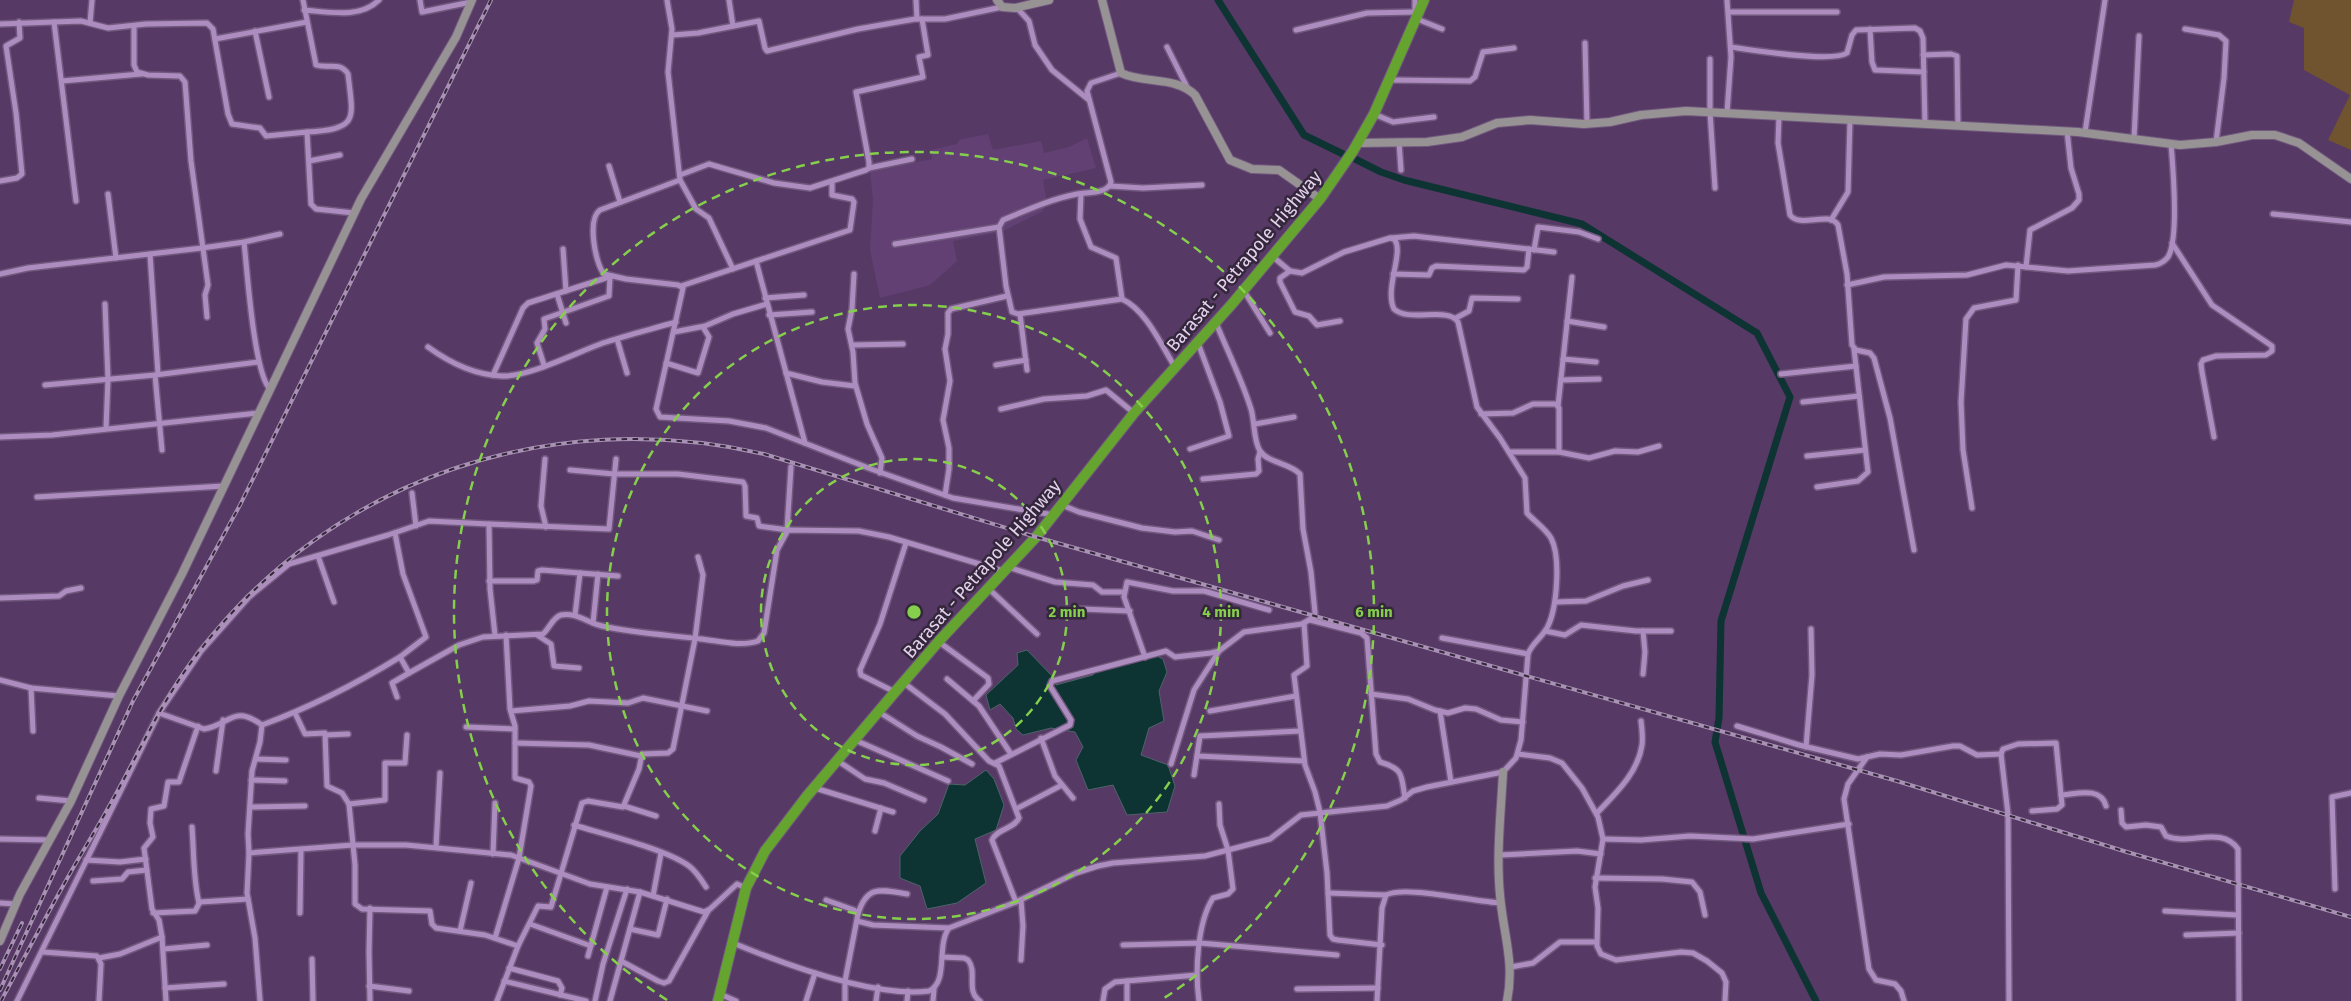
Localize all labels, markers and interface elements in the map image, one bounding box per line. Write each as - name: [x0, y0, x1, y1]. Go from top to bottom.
- street label: Barasat - Petrapole Highway: [1162, 166, 1326, 356]
- street label: Barasat - Petrapole Highway: [898, 475, 1066, 663]
- centre of rings: [905, 603, 923, 621]
- text: 2 min: [1049, 603, 1085, 621]
- text: 4 min: [1202, 603, 1240, 621]
- text: 6 min: [1355, 603, 1393, 621]

